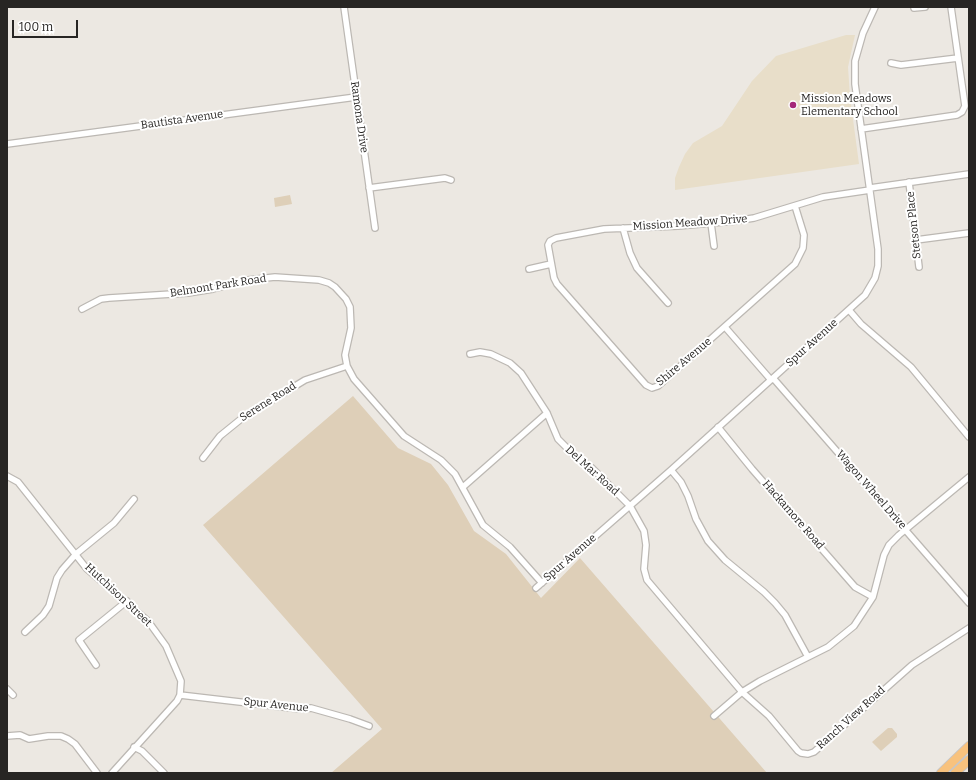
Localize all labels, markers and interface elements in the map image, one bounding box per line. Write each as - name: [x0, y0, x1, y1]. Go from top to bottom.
- scale bar: [14, 12, 80, 38]
- text: 100 m: [19, 20, 53, 34]
- street label: Ramona Drive: [347, 80, 371, 154]
- place label: Mission Meadows Elementary School: [801, 92, 898, 118]
- marker: Mission Meadows Elementary School: [788, 100, 798, 110]
- street label: Bautista Avenue: [140, 108, 224, 132]
- street label: Stetson Place: [904, 191, 924, 259]
- street label: Mission Meadow Drive: [632, 212, 748, 234]
- street label: Belmont Park Road: [169, 272, 267, 300]
- street label: Spur Avenue: [783, 316, 841, 370]
- street label: Shire Avenue: [654, 335, 714, 389]
- street label: Serene Road: [237, 379, 299, 425]
- street label: Del Mar Road: [562, 443, 622, 499]
- street label: Wagon Wheel Drive: [833, 448, 909, 532]
- street label: Hackamore Road: [759, 478, 827, 552]
- street label: Spur Avenue: [541, 532, 599, 584]
- street label: Hutchison Street: [82, 561, 154, 629]
- street label: Ranch View Road: [814, 684, 888, 752]
- street label: Spur Avenue: [243, 695, 309, 715]

